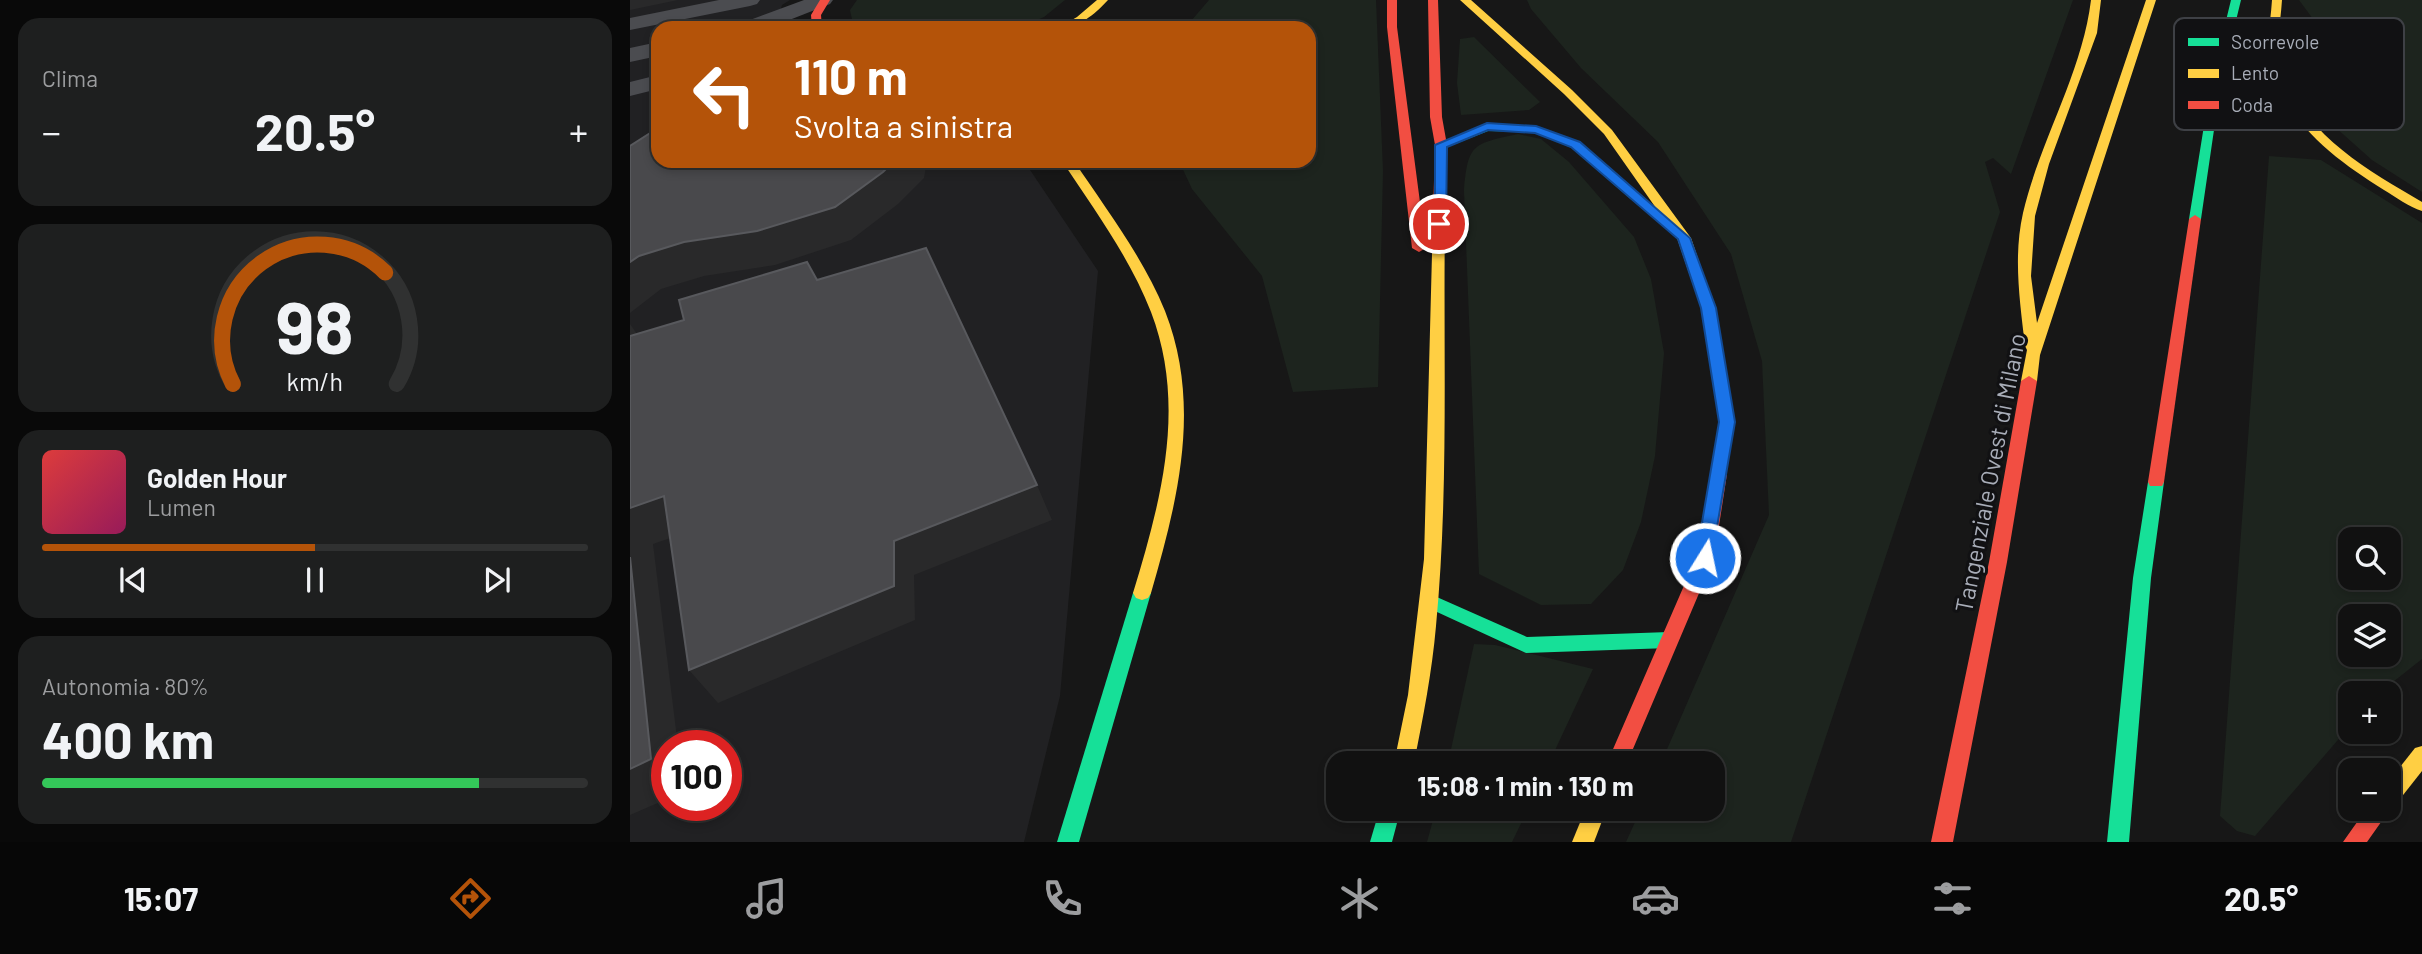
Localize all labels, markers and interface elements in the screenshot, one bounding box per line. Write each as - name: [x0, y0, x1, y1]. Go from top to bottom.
- legend: [2174, 18, 2404, 130]
- text: Scorrevole: [2231, 30, 2319, 53]
- text: 110 m: [794, 46, 908, 105]
- icon: left: [679, 49, 770, 140]
- text: Lento: [2231, 61, 2279, 84]
- text: Clima: [42, 64, 98, 92]
- text: Coda: [2231, 93, 2273, 116]
- text: 20.5°: [255, 99, 375, 161]
- text: Svolta a sinistra: [794, 106, 1013, 144]
- text: −: [42, 108, 61, 154]
- text: +: [569, 108, 588, 154]
- pin: [1409, 194, 1469, 254]
- icon: arrive: [1420, 205, 1458, 243]
- text: 98: [276, 281, 354, 369]
- street label: Tangenziale Ovest di Milano: [1948, 331, 2031, 615]
- text: km/h: [287, 366, 343, 396]
- text: Golden Hour: [147, 462, 287, 493]
- text: Lumen: [147, 493, 216, 521]
- position arrow: [1668, 521, 1742, 595]
- map controls: [2338, 527, 2401, 821]
- button: search: [2338, 527, 2401, 590]
- icon: previous: [114, 561, 152, 599]
- icon: pause: [296, 561, 334, 599]
- icon: next: [478, 561, 516, 599]
- button: layers: [2338, 604, 2401, 667]
- text: Autonomia · 80%: [42, 672, 209, 700]
- button: +: [2338, 681, 2401, 744]
- text: 400 km: [42, 707, 214, 769]
- speed limit sign: 100: [651, 730, 742, 821]
- button: −: [2338, 758, 2401, 821]
- text: 15:08 · 1 min · 130 m: [1417, 770, 1634, 801]
- icon: directions: [446, 874, 495, 923]
- icon: music: [742, 874, 791, 923]
- icon: phone: [1038, 874, 1087, 923]
- icon: climate: [1335, 874, 1384, 923]
- icon: car: [1631, 874, 1680, 923]
- icon: filters: [1928, 874, 1977, 923]
- text: 15:07: [124, 879, 198, 917]
- text: 20.5°: [2224, 879, 2298, 917]

